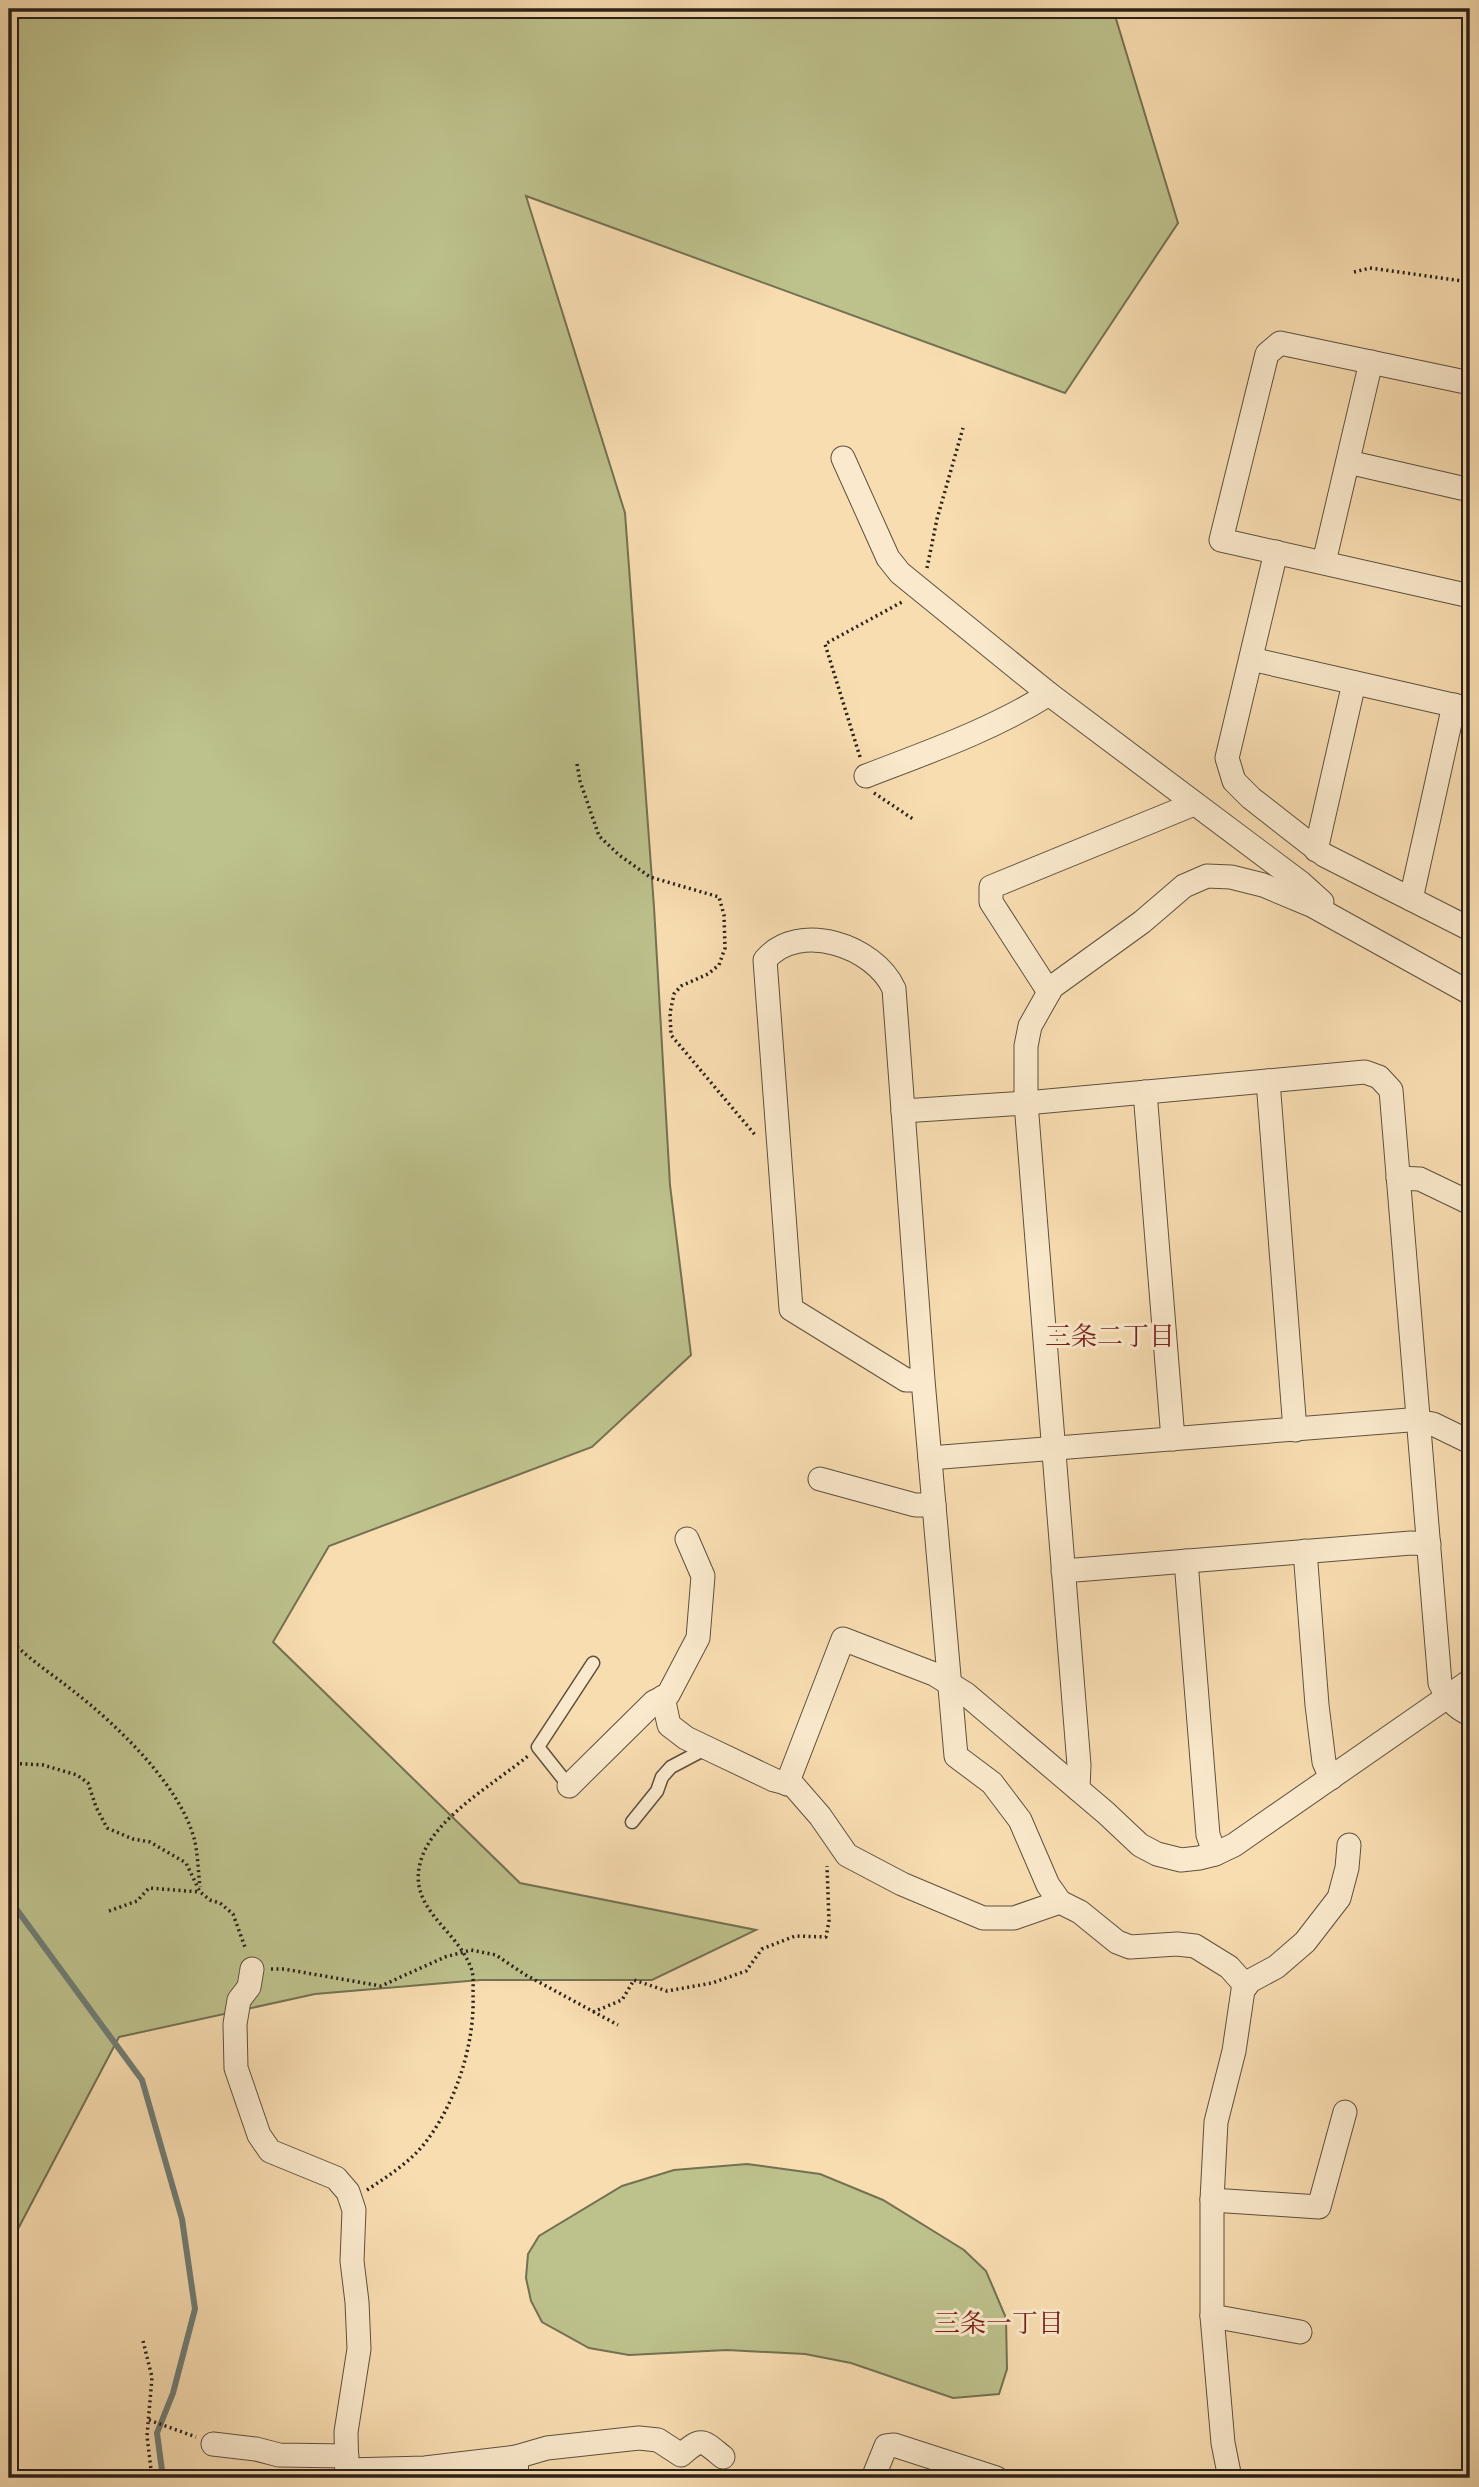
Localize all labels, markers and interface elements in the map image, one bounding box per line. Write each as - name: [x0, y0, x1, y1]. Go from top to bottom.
- district label: 三条二丁目: [1045, 1320, 1175, 1356]
- district label: 三条一丁目: [934, 2307, 1064, 2343]

